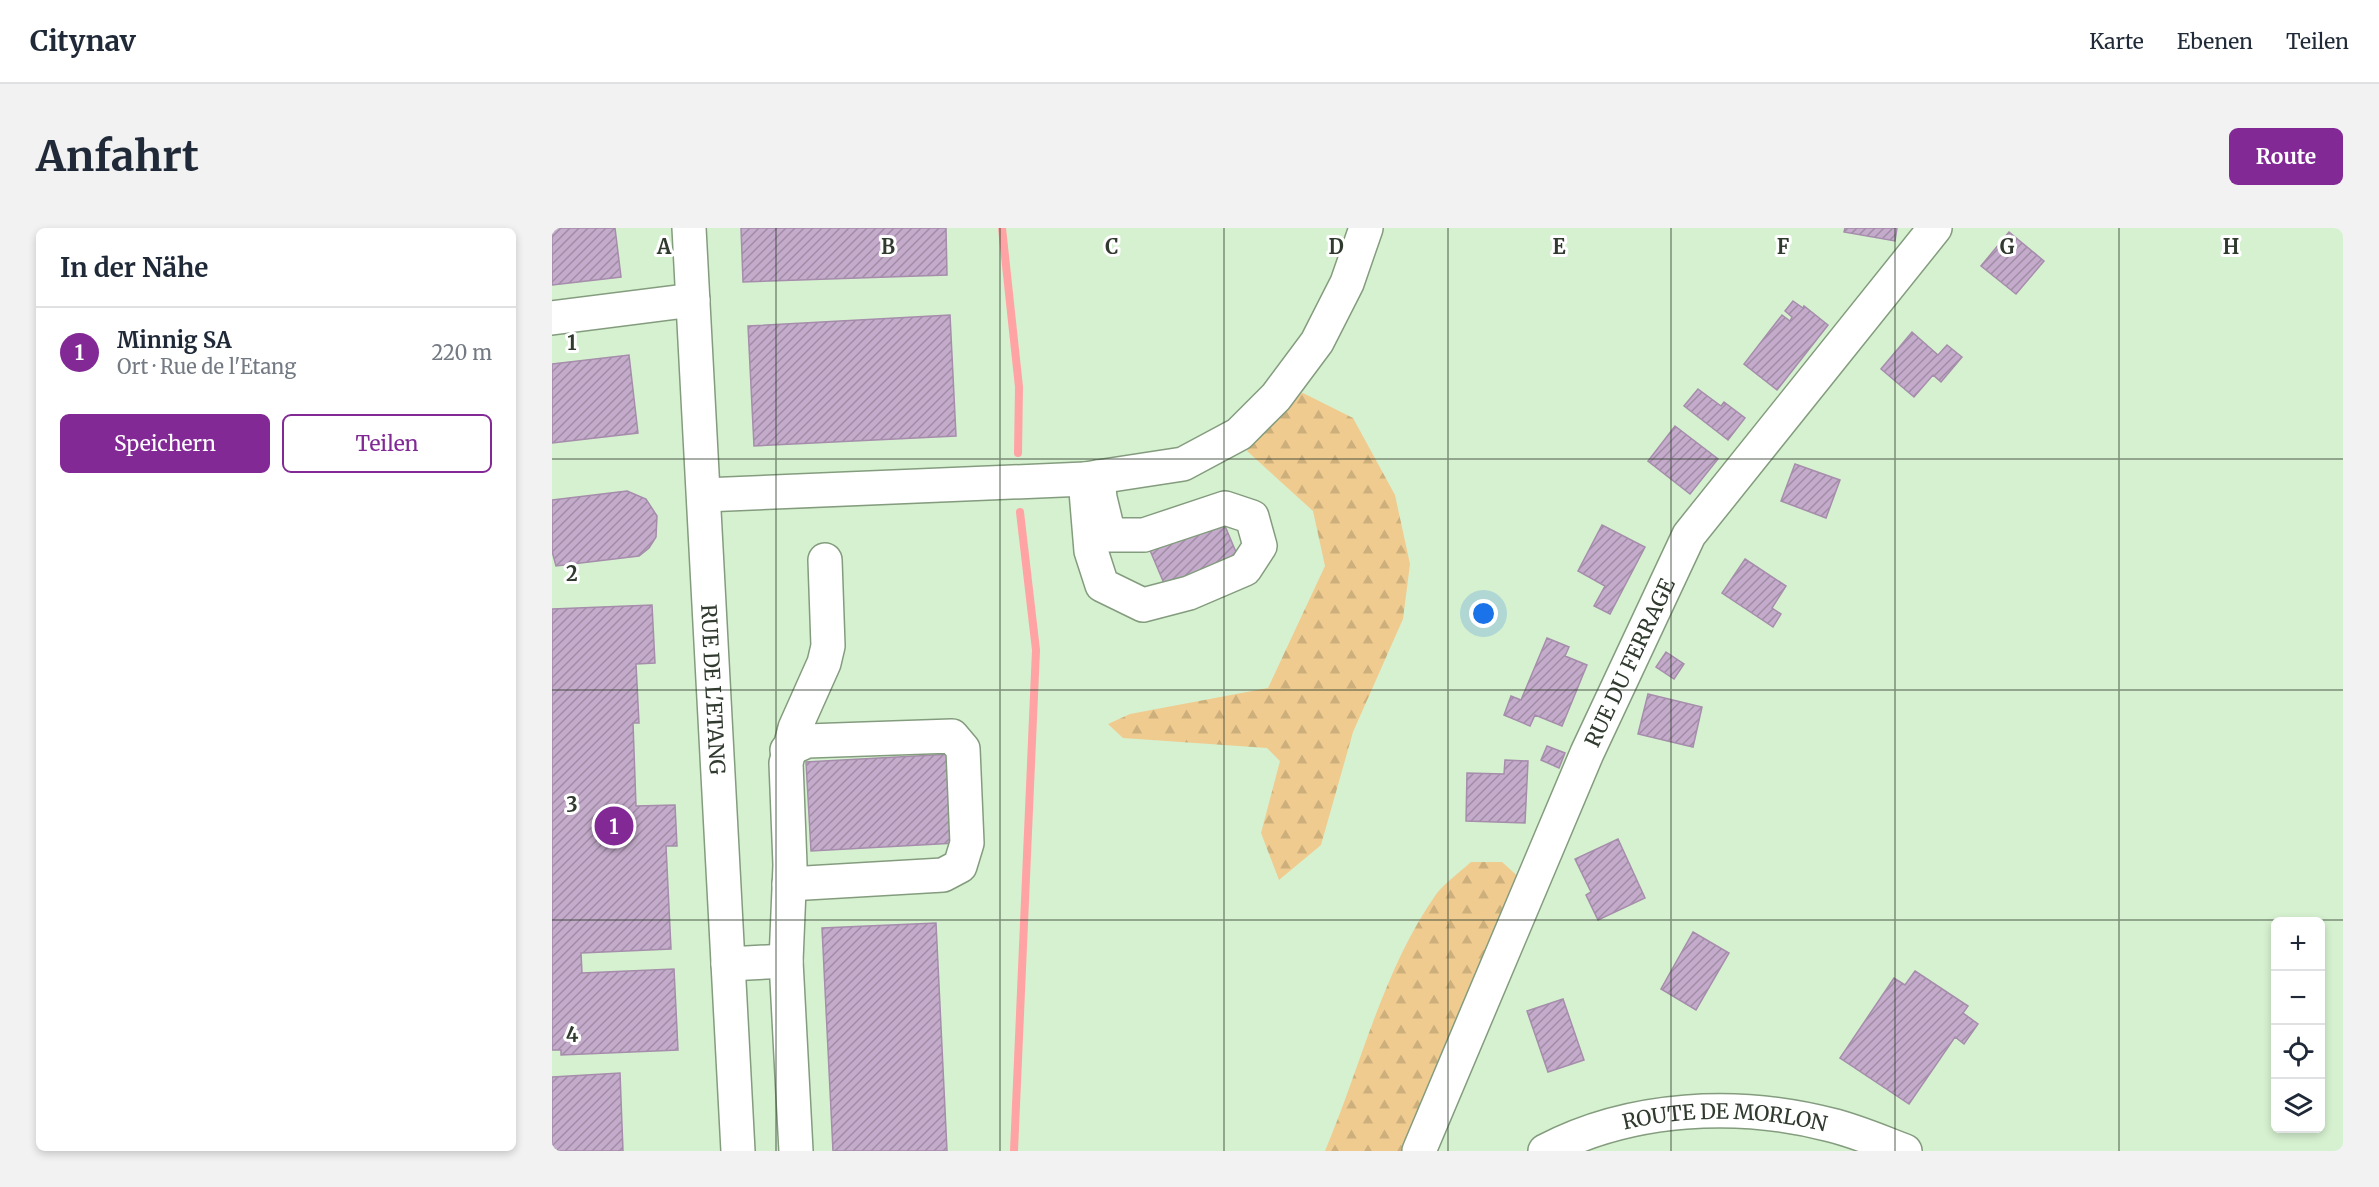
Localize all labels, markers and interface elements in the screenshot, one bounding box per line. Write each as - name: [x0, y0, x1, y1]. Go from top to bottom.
- text: Citynav: [30, 23, 136, 59]
- text: Karte: [2089, 28, 2144, 55]
- text: Ebenen: [2177, 28, 2253, 55]
- text: Teilen: [2286, 28, 2349, 55]
- button: Route: [2229, 128, 2343, 185]
- text: Anfahrt: [36, 130, 199, 182]
- text: A: [656, 234, 672, 259]
- text: B: [881, 234, 895, 259]
- text: C: [1105, 234, 1119, 259]
- text: D: [1328, 234, 1344, 259]
- text: E: [1552, 234, 1566, 259]
- text: F: [1777, 234, 1790, 259]
- text: G: [2000, 234, 2015, 259]
- text: H: [2223, 234, 2239, 259]
- text: In der Nähe: [60, 251, 208, 284]
- text: Minnig SA: [117, 326, 232, 354]
- text: 1: [567, 330, 577, 355]
- text: 1: [75, 340, 84, 365]
- text: 220 m: [432, 340, 492, 365]
- text: Ort · Rue de l'Etang: [117, 354, 296, 379]
- button: Speichern: [60, 414, 270, 473]
- button: Teilen: [282, 414, 492, 473]
- text: 2: [566, 561, 578, 586]
- street label: RUE DU FERRAGE: [1578, 573, 1681, 751]
- your location: [1469, 599, 1498, 628]
- street label: RUE DE L'ETANG: [695, 603, 731, 775]
- text: 3: [566, 792, 578, 817]
- pin: 1: [594, 804, 634, 848]
- map controls: [2271, 917, 2325, 1133]
- button: +: [2271, 917, 2325, 971]
- button: −: [2271, 971, 2325, 1025]
- text: 4: [566, 1022, 579, 1047]
- button: locate: [2271, 1025, 2325, 1079]
- button: layers: [2271, 1079, 2325, 1133]
- street label: ROUTE DE MORLON: [1620, 1097, 1830, 1137]

